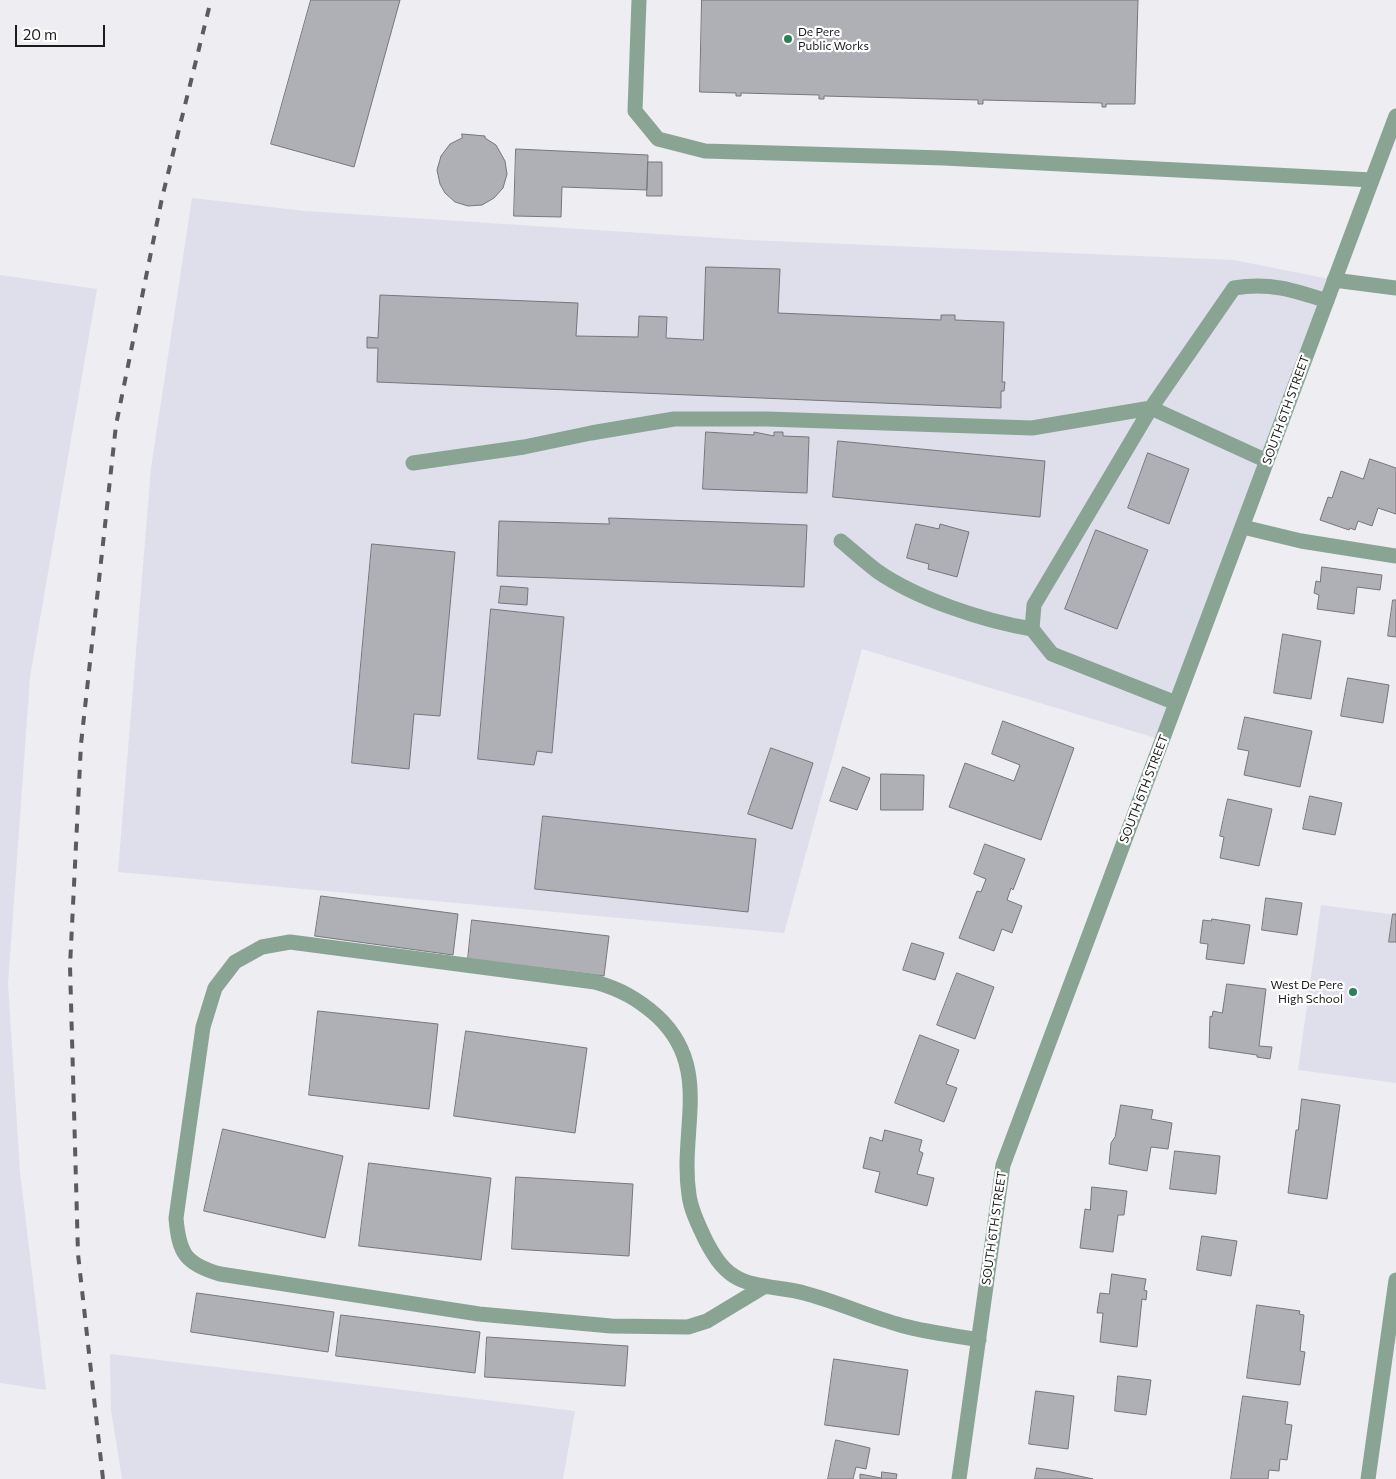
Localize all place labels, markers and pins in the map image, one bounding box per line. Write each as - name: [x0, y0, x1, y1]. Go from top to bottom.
- place label: De Pere Public Works: [798, 25, 869, 53]
- marker: De Pere Public Works: [782, 33, 794, 45]
- place label: West De Pere High School: [1271, 978, 1343, 1006]
- marker: West De Pere High School: [1347, 986, 1359, 998]

